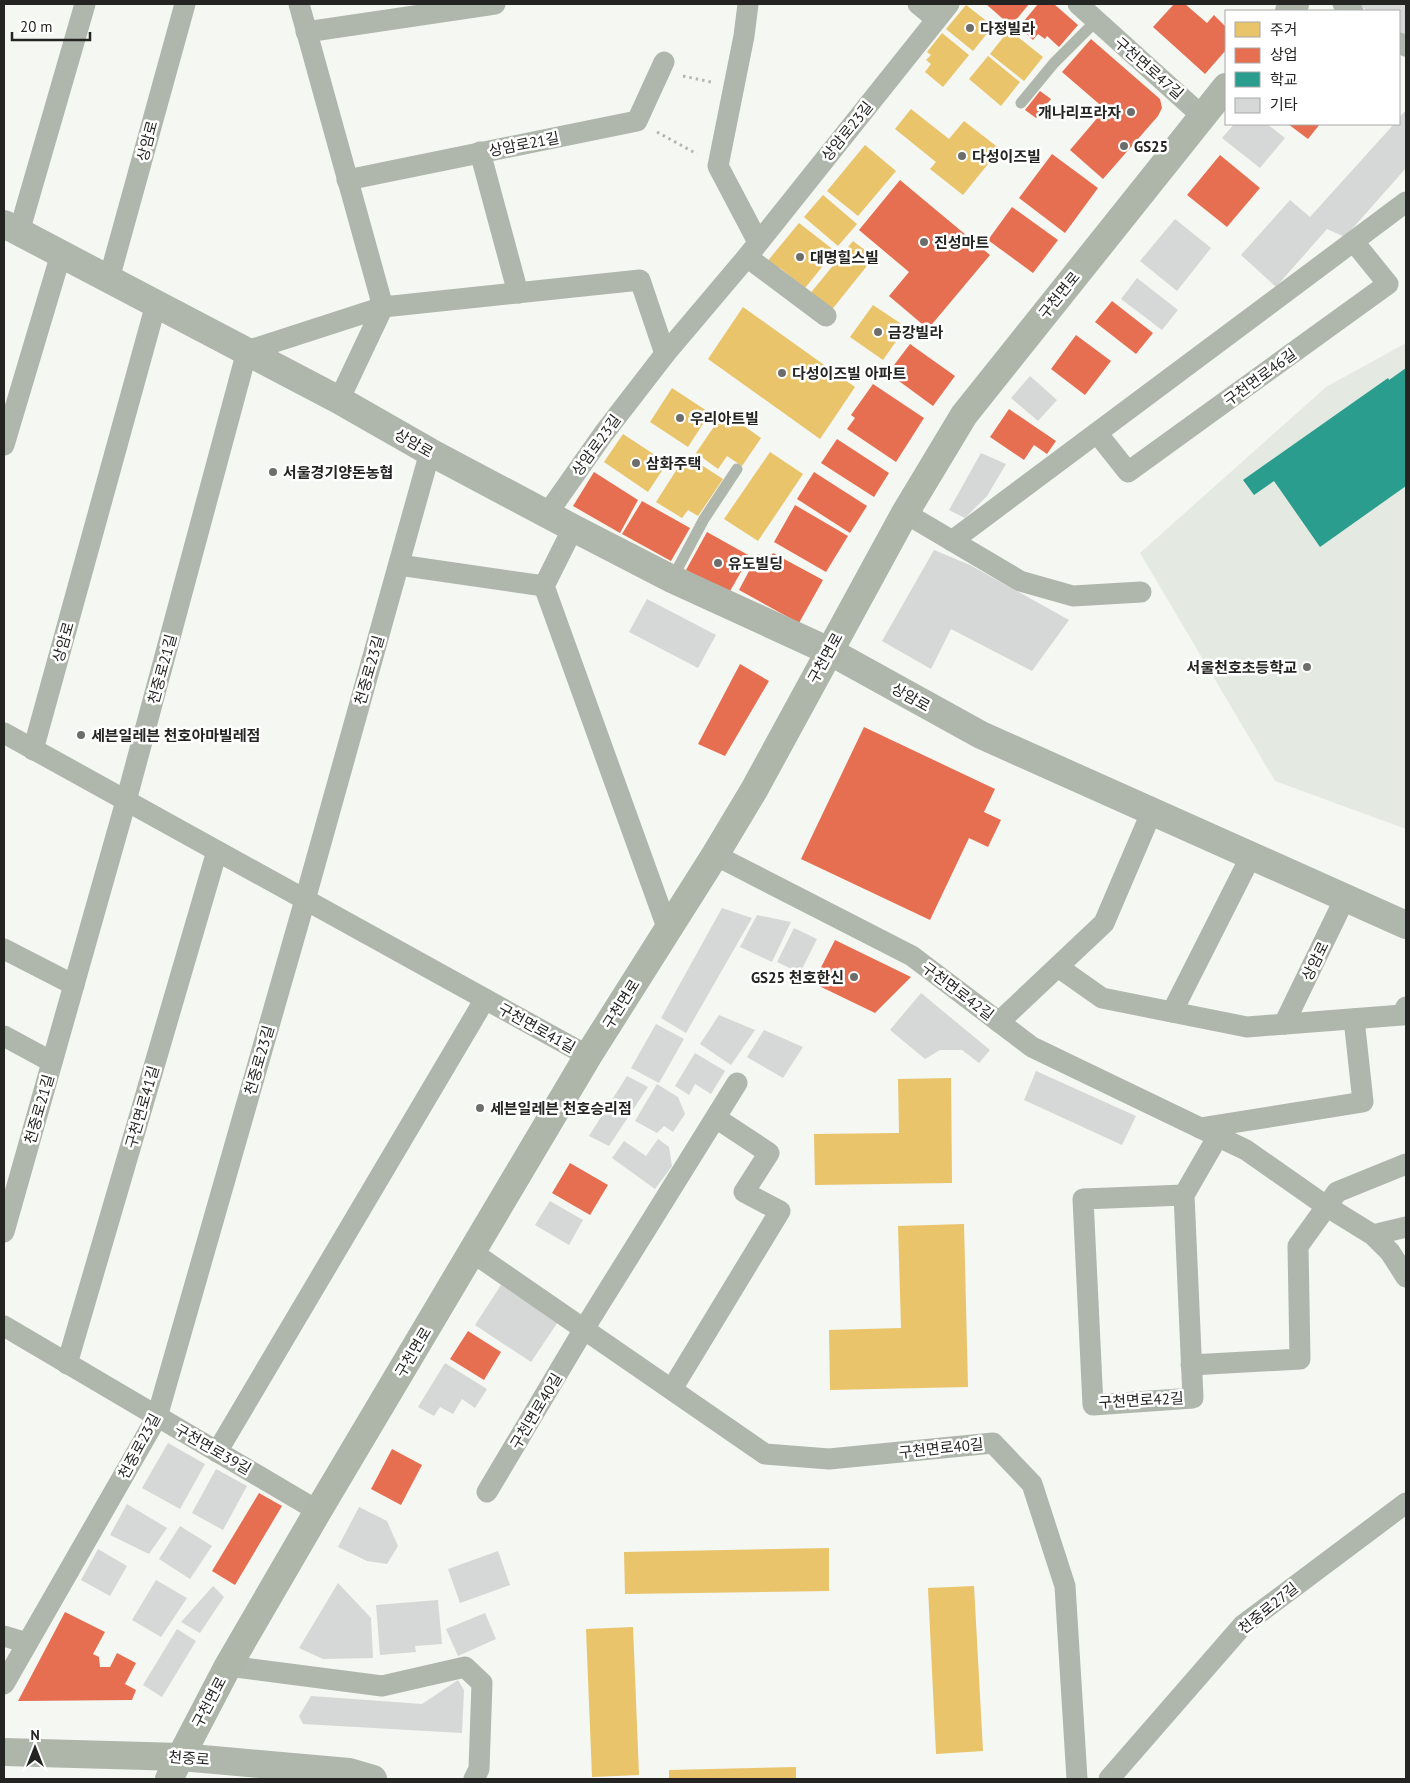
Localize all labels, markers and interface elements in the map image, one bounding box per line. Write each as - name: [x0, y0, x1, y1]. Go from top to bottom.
- scale bar: [12, 10, 90, 42]
- legend: [1225, 10, 1400, 125]
- text: 20 m: [20, 17, 53, 36]
- place label: 다정빌라: [980, 19, 1035, 38]
- text: 주거: [1270, 20, 1298, 39]
- marker: 다정빌라: [964, 22, 976, 34]
- street label: 구천면로47길: [1111, 33, 1187, 103]
- text: 상업: [1270, 45, 1298, 64]
- text: 학교: [1270, 70, 1298, 89]
- text: 기타: [1270, 95, 1298, 114]
- street label: 상암로23길: [817, 97, 877, 165]
- place label: 개나리프라자: [1038, 103, 1121, 122]
- marker: 개나리프라자: [1125, 106, 1137, 118]
- street label: 상암로: [132, 119, 162, 163]
- street label: 상암로21길: [487, 128, 561, 160]
- place label: GS25: [1134, 137, 1168, 156]
- marker: GS25: [1118, 140, 1130, 152]
- place label: 다성이즈빌: [972, 147, 1041, 166]
- marker: 다성이즈빌: [956, 150, 968, 162]
- place label: 진성마트: [934, 233, 989, 252]
- marker: 진성마트: [918, 236, 930, 248]
- place label: 대명힐스빌: [810, 248, 879, 267]
- marker: 대명힐스빌: [794, 251, 806, 263]
- street label: 구천면로: [1034, 268, 1084, 322]
- place label: 금강빌라: [888, 323, 943, 342]
- marker: 금강빌라: [872, 326, 884, 338]
- street label: 구천면로46길: [1220, 344, 1300, 410]
- place label: 다성이즈빌 아파트: [792, 364, 906, 383]
- marker: 다성이즈빌 아파트: [776, 367, 788, 379]
- place label: 우리아트빌: [690, 409, 759, 428]
- street label: 상암로23길: [567, 410, 625, 480]
- marker: 우리아트빌: [674, 412, 686, 424]
- street label: 상암로: [391, 424, 437, 462]
- place label: 삼화주택: [646, 454, 701, 473]
- marker: 삼화주택: [630, 457, 642, 469]
- place label: 서울경기양돈농협: [283, 463, 393, 482]
- marker: 서울경기양돈농협: [267, 466, 279, 478]
- place label: 유도빌딩: [728, 554, 783, 573]
- marker: 유도빌딩: [712, 557, 724, 569]
- street label: 상암로: [48, 619, 78, 665]
- street label: 구천면로: [803, 629, 847, 687]
- street label: 천중로21길: [144, 632, 180, 706]
- street label: 천중로23길: [350, 633, 388, 707]
- place label: 서울천호초등학교: [1187, 658, 1297, 677]
- marker: 서울천호초등학교: [1301, 661, 1313, 673]
- street label: 상암로: [888, 679, 934, 715]
- place label: 세븐일레븐 천호아마빌레점: [91, 726, 260, 745]
- marker: 세븐일레븐 천호아마빌레점: [75, 729, 87, 741]
- street label: 상암로: [1297, 938, 1333, 984]
- street label: 구천면로42길: [918, 958, 998, 1024]
- place label: GS25 천호한신: [751, 968, 844, 987]
- marker: GS25 천호한신: [848, 971, 860, 983]
- street label: 구천면로: [598, 976, 644, 1032]
- street label: 구천면로41길: [495, 999, 579, 1057]
- street label: 천중로23길: [240, 1023, 278, 1097]
- street label: 구천면로41길: [121, 1063, 163, 1151]
- street label: 천중로21길: [20, 1072, 58, 1146]
- place label: 세븐일레븐 천호승리점: [490, 1099, 632, 1118]
- marker: 세븐일레븐 천호승리점: [474, 1102, 486, 1114]
- street label: 구천면로: [391, 1323, 435, 1381]
- street label: 구천면로40길: [506, 1370, 566, 1452]
- street label: 구천면로42길: [1098, 1388, 1184, 1412]
- street label: 천중로23길: [114, 1410, 164, 1482]
- street label: 구천면로39길: [171, 1419, 255, 1479]
- street label: 구천면로40길: [898, 1434, 984, 1462]
- street label: 천중로27길: [1234, 1578, 1302, 1638]
- street label: 구천면로: [188, 1673, 230, 1731]
- north arrow: [10, 1723, 60, 1773]
- text: N: [30, 1726, 40, 1744]
- street label: 천중로: [168, 1747, 210, 1769]

